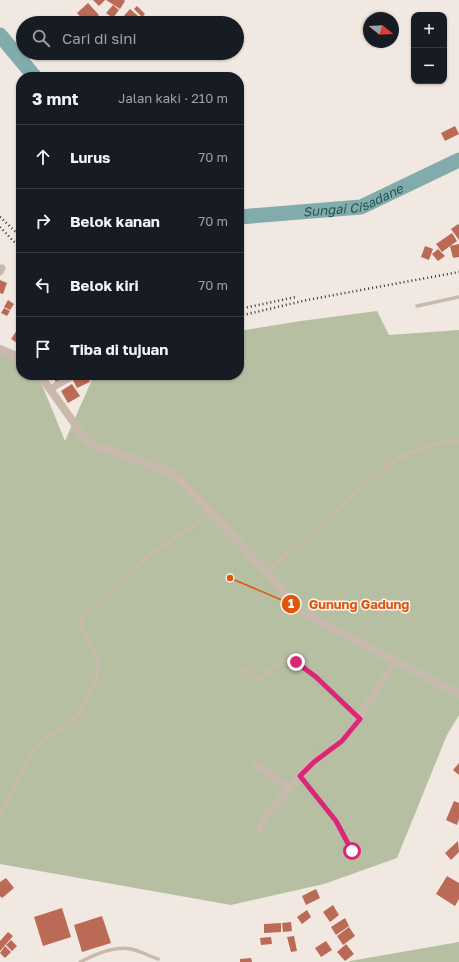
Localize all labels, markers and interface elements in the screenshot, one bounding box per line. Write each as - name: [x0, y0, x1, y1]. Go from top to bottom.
- north arrow: [363, 12, 399, 48]
- map controls: [411, 12, 447, 84]
- button: +: [411, 12, 447, 48]
- search box: [16, 16, 244, 60]
- icon: search: [30, 27, 52, 49]
- text: Cari di sini: [62, 29, 137, 47]
- button: −: [411, 48, 447, 84]
- text: 3 mnt: [32, 88, 79, 109]
- text: Jalan kaki · 210 m: [118, 90, 228, 106]
- icon: ahead: [32, 146, 54, 168]
- text: Lurus: [70, 148, 111, 166]
- text: 70 m: [198, 149, 228, 165]
- water label: Sungai Cisadane: [302, 179, 407, 220]
- icon: right: [32, 210, 54, 232]
- text: Belok kanan: [70, 212, 160, 230]
- text: 70 m: [198, 213, 228, 229]
- icon: left: [32, 274, 54, 296]
- text: Belok kiri: [70, 276, 139, 294]
- text: 70 m: [198, 277, 228, 293]
- icon: arrive: [32, 338, 54, 360]
- text: Tiba di tujuan: [70, 340, 168, 358]
- callout: Gunung Gadung: [281, 592, 418, 617]
- text: 1: [288, 596, 294, 611]
- text: Gunung Gadung: [309, 596, 409, 612]
- route end: [287, 653, 305, 671]
- route start: [343, 842, 361, 860]

